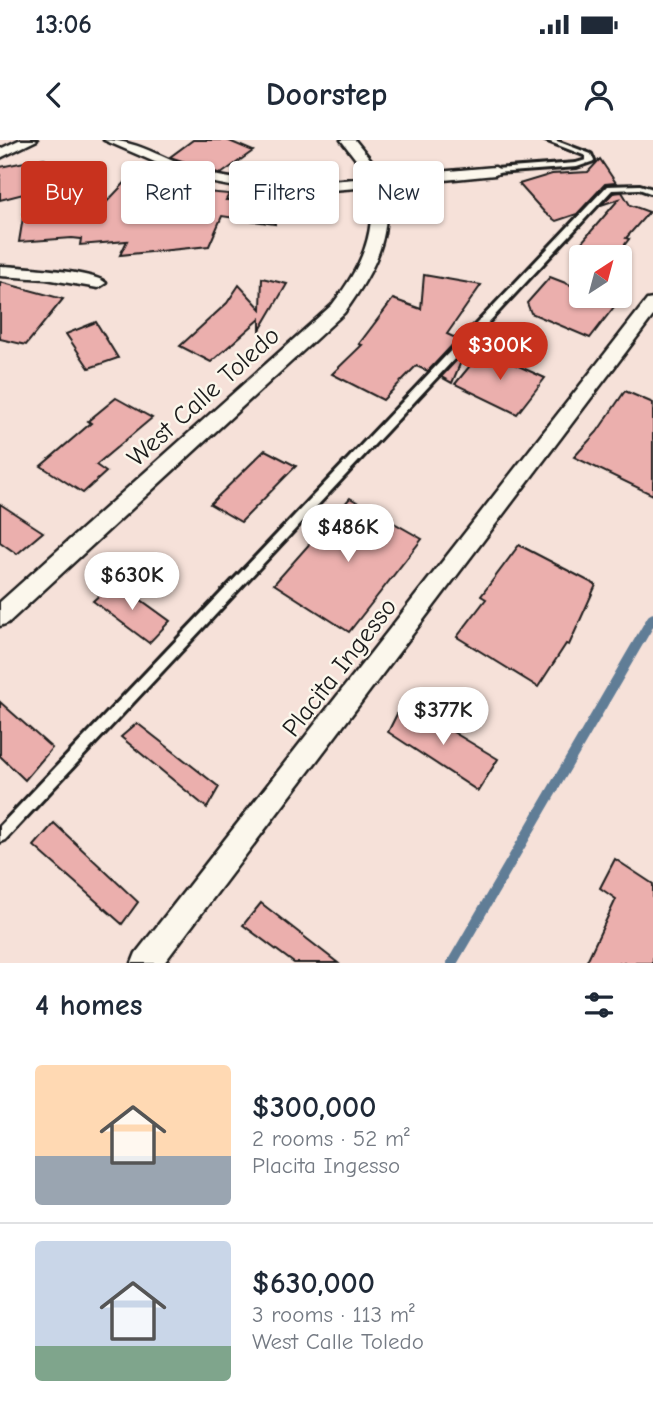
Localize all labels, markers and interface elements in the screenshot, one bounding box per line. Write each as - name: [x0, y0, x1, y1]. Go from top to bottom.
- text: 13:06: [35, 10, 92, 40]
- icon: back: [35, 76, 73, 114]
- text: Doorstep: [266, 76, 387, 113]
- icon: person: [580, 76, 618, 114]
- chip: Buy: [21, 161, 107, 224]
- chip: Rent: [121, 161, 215, 224]
- chip: Filters: [229, 161, 339, 224]
- chip: New: [353, 161, 444, 224]
- north arrow: [569, 245, 632, 308]
- map controls: [569, 245, 632, 308]
- street label: West Calle Toledo: [121, 321, 286, 473]
- pin: $300K: [451, 322, 549, 382]
- text: $300K: [468, 331, 532, 358]
- pin: $486K: [299, 504, 397, 564]
- text: $486K: [317, 513, 379, 540]
- pin: $630K: [83, 552, 181, 612]
- text: $630K: [100, 561, 164, 588]
- street label: Placita Ingesso: [276, 592, 403, 743]
- pin: $377K: [394, 688, 492, 747]
- text: $377K: [414, 696, 472, 723]
- icon: filters: [580, 986, 618, 1024]
- text: 4 homes: [35, 988, 142, 1023]
- text: $300,000: [252, 1090, 376, 1125]
- icon: home: [91, 1093, 175, 1177]
- text: 2 rooms · 52 m²: [252, 1125, 410, 1152]
- text: Placita Ingesso: [252, 1152, 400, 1179]
- text: $630,000: [252, 1266, 375, 1301]
- icon: home: [91, 1269, 175, 1353]
- text: 3 rooms · 113 m²: [252, 1301, 415, 1328]
- text: West Calle Toledo: [252, 1328, 424, 1355]

